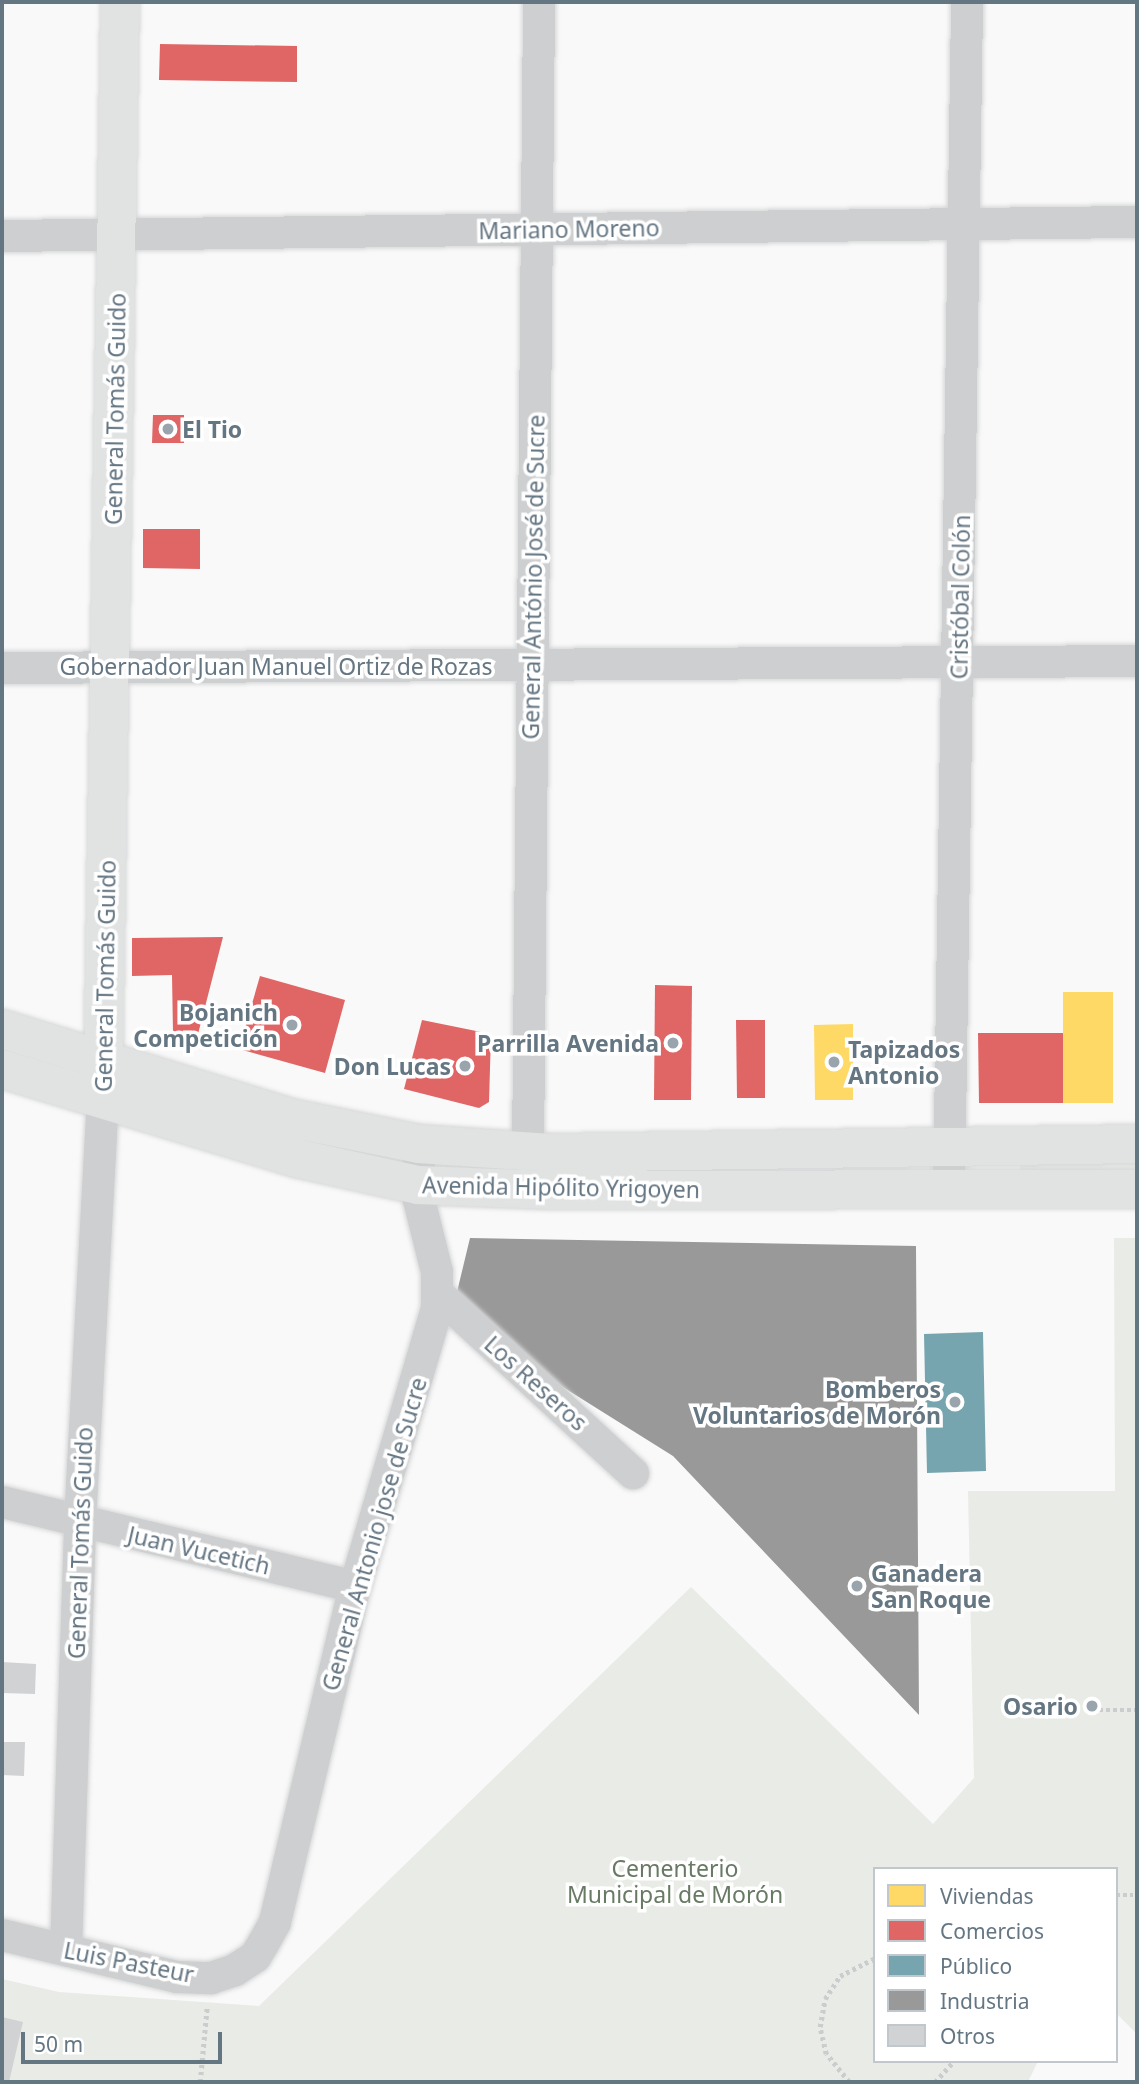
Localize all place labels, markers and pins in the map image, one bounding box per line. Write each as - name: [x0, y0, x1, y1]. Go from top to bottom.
- place label: El Tio: [182, 415, 242, 443]
- marker: El Tio: [160, 421, 176, 437]
- place label: Bojanich Competición: [133, 998, 278, 1052]
- marker: Bojanich Competición: [284, 1017, 300, 1033]
- place label: Parrilla Avenida: [477, 1029, 659, 1057]
- marker: Parrilla Avenida: [665, 1035, 681, 1051]
- place label: Tapizados Antonio: [848, 1035, 960, 1089]
- place label: Don Lucas: [334, 1052, 451, 1080]
- marker: Tapizados Antonio: [826, 1054, 842, 1070]
- marker: Don Lucas: [457, 1058, 473, 1074]
- place label: Bomberos Voluntarios de Morón: [693, 1375, 941, 1429]
- marker: Bomberos Voluntarios de Morón: [947, 1394, 963, 1410]
- place label: Ganadera San Roque: [871, 1559, 991, 1613]
- marker: Ganadera San Roque: [849, 1578, 865, 1594]
- place label: Osario: [1003, 1692, 1078, 1720]
- marker: Osario: [1084, 1698, 1100, 1714]

